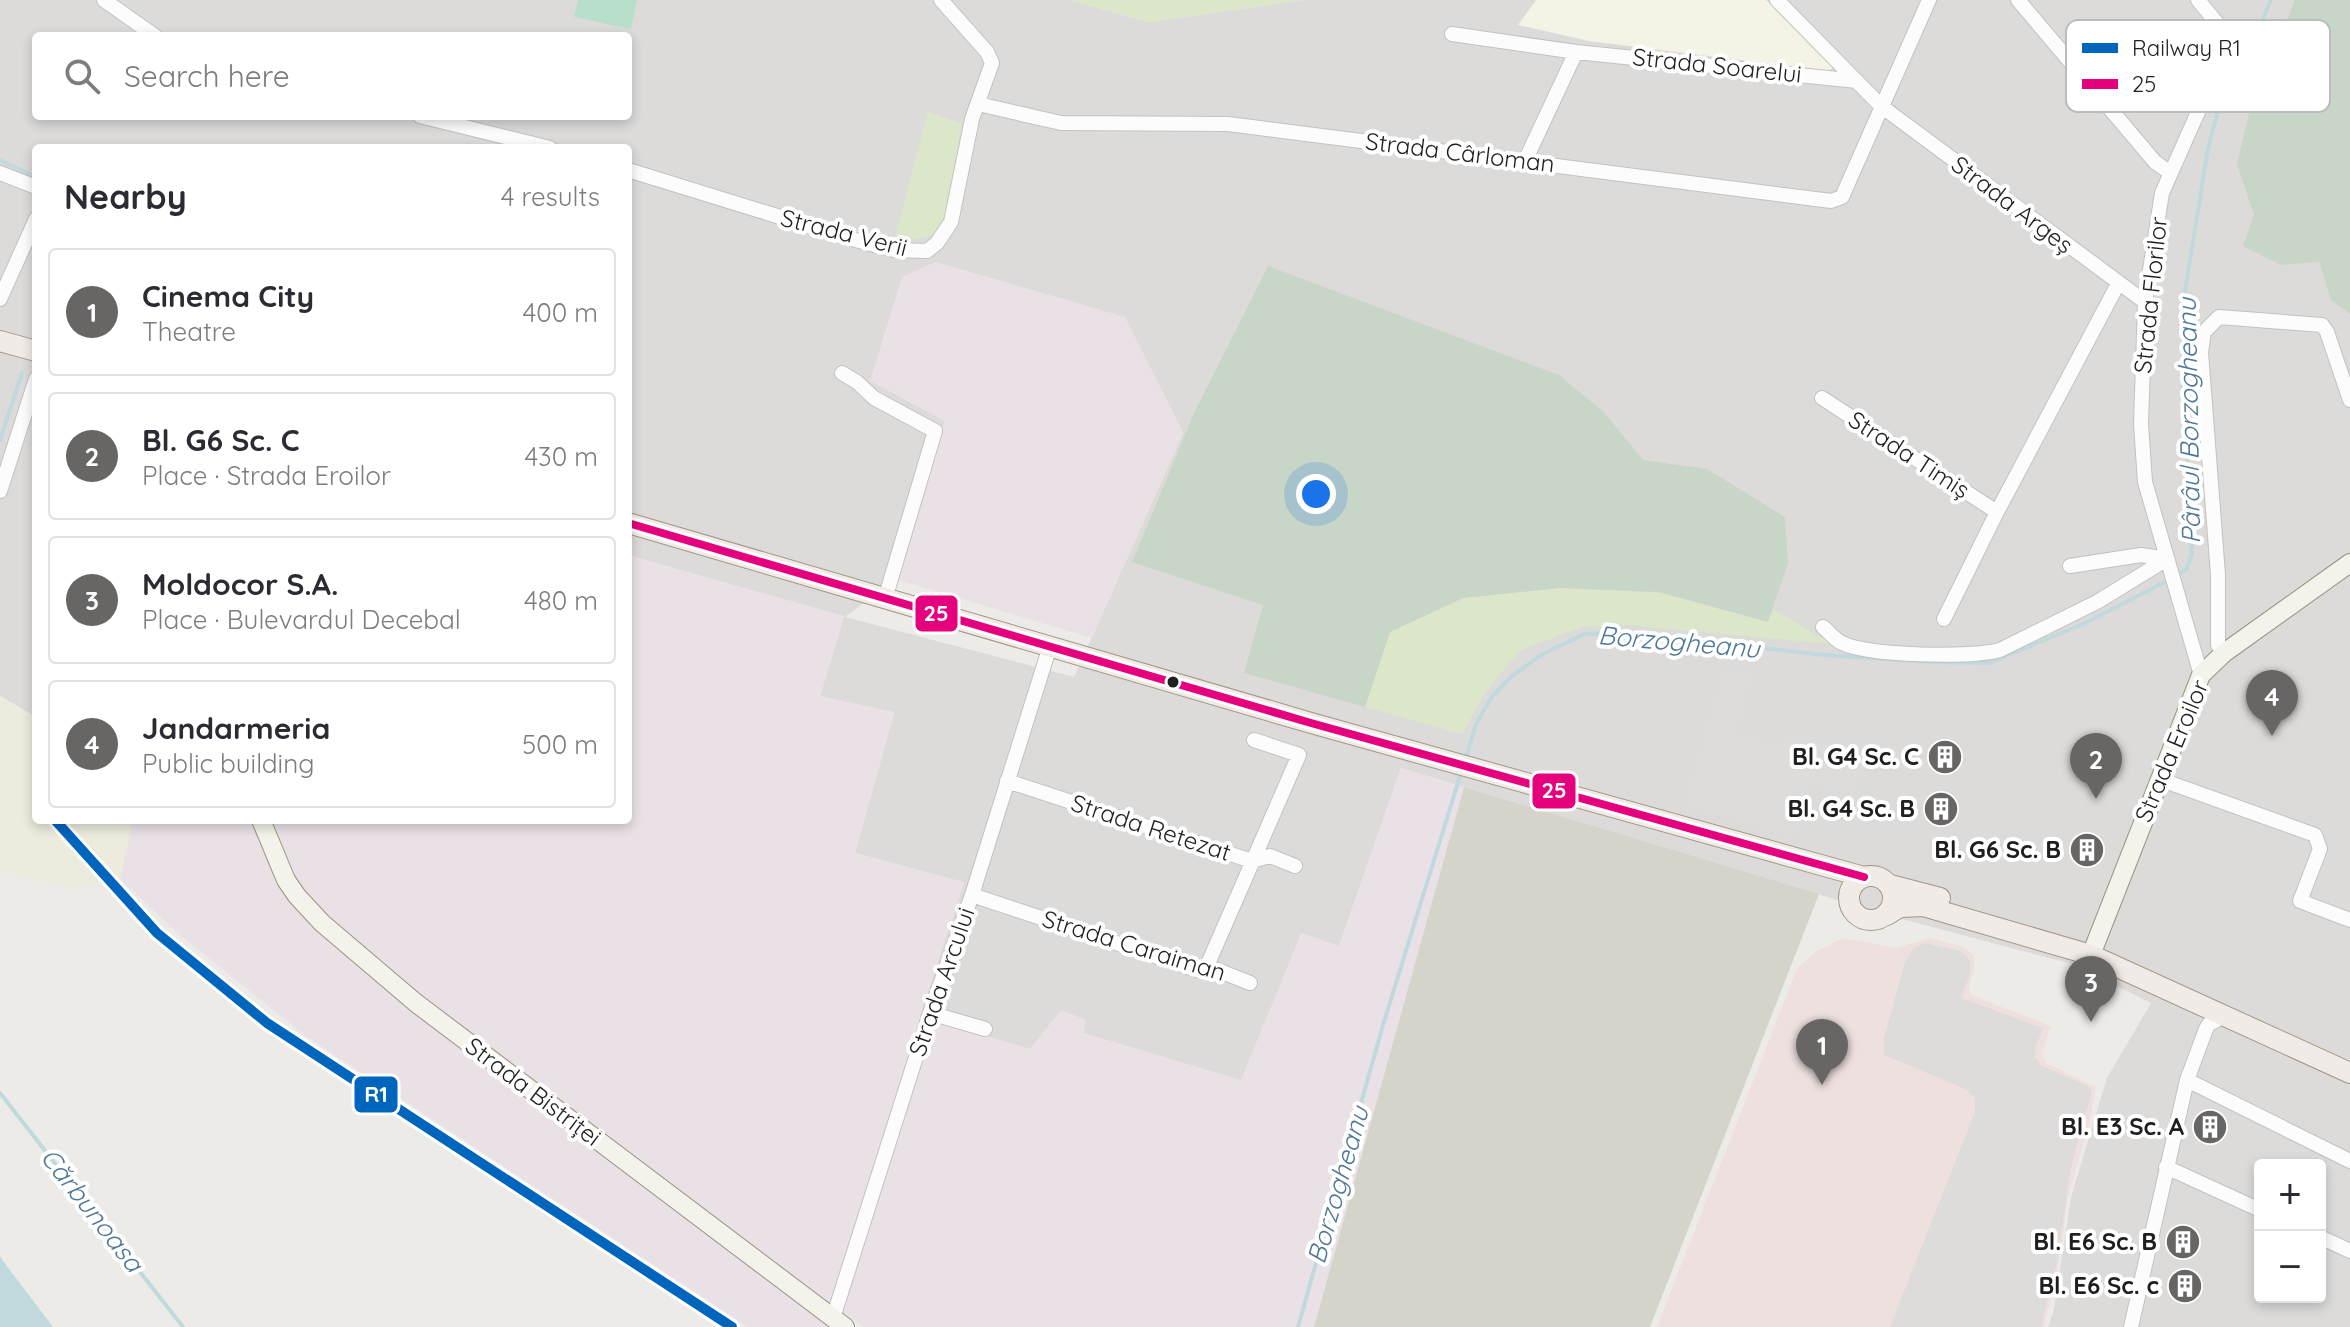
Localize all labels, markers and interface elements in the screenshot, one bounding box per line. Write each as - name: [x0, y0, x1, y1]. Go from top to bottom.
- legend: [2066, 20, 2330, 112]
- search box: [32, 32, 632, 120]
- text: Railway R1: [2132, 34, 2241, 62]
- street label: Strada Soarelui: [1631, 41, 1803, 89]
- icon: search: [60, 54, 104, 98]
- text: Search here: [124, 57, 290, 95]
- text: 25: [2132, 70, 2156, 98]
- street label: Strada Cârloman: [1364, 126, 1556, 178]
- street label: Strada Argeș: [1946, 149, 2079, 260]
- text: Nearby: [64, 175, 187, 218]
- text: 4 results: [501, 180, 600, 213]
- street label: Strada Verii: [778, 202, 911, 262]
- street label: Strada Florilor: [2127, 215, 2173, 375]
- text: Cinema City: [142, 277, 314, 315]
- text: 1: [87, 296, 97, 329]
- text: 400 m: [523, 296, 598, 329]
- water label: Pârâul Borzogheanu: [2170, 297, 2207, 544]
- text: Theatre: [142, 315, 236, 348]
- street label: Strada Timiș: [1843, 404, 1976, 505]
- text: Bl. G6 Sc. C: [142, 421, 300, 459]
- text: 2: [85, 440, 99, 473]
- text: 430 m: [524, 440, 598, 473]
- text: Place · Strada Eroilor: [142, 459, 391, 492]
- your location: [1296, 474, 1336, 514]
- text: Moldocor S.A.: [142, 565, 338, 603]
- text: 3: [85, 584, 99, 617]
- text: 480 m: [524, 584, 598, 617]
- line badge: 25: [914, 594, 959, 633]
- text: 25: [923, 599, 949, 627]
- text: Place · Bulevardul Decebal: [142, 603, 461, 636]
- water label: Borzogheanu: [1597, 618, 1762, 665]
- pin: 4: [2246, 670, 2298, 736]
- unlabelled marker: [1165, 674, 1181, 690]
- street label: Strada Eroilor: [2128, 675, 2215, 826]
- text: Jandarmeria: [142, 709, 330, 747]
- text: 4: [84, 728, 100, 761]
- text: 500 m: [522, 728, 598, 761]
- pin: 2: [2070, 733, 2122, 799]
- building icon: Bl. G4 Sc. C: [1926, 738, 1964, 776]
- place label: Bl. G4 Sc. C: [1792, 741, 1919, 771]
- text: Public building: [142, 747, 314, 780]
- line badge: 25: [1531, 772, 1577, 810]
- text: 25: [1541, 776, 1567, 804]
- street label: Strada Retezat: [1068, 787, 1235, 867]
- building icon: Bl. G4 Sc. B: [1922, 790, 1960, 828]
- place label: Bl. G4 Sc. B: [1787, 793, 1915, 823]
- building icon: Bl. G6 Sc. B: [2068, 831, 2106, 869]
- place label: Bl. G6 Sc. B: [1934, 834, 2061, 864]
- street label: Strada Arcului: [902, 903, 981, 1060]
- street label: Strada Caraiman: [1039, 903, 1229, 987]
- pin: 3: [2065, 956, 2117, 1022]
- pin: 1: [1796, 1019, 1848, 1085]
- street label: Strada Bistriței: [460, 1030, 607, 1152]
- line badge: R1: [353, 1075, 399, 1114]
- text: R1: [364, 1080, 388, 1108]
- water label: Borzogheanu: [1299, 1101, 1376, 1267]
- building icon: Bl. E3 Sc. A: [2191, 1108, 2229, 1146]
- place label: Bl. E3 Sc. A: [2061, 1111, 2185, 1141]
- water label: Cărbunoasa: [34, 1141, 152, 1279]
- map controls: [2254, 1159, 2326, 1303]
- button: +: [2254, 1159, 2326, 1231]
- building icon: Bl. E6 Sc. B: [2164, 1223, 2202, 1261]
- place label: Bl. E6 Sc. B: [2033, 1226, 2157, 1256]
- button: −: [2254, 1231, 2326, 1303]
- building icon: Bl. E6 Sc. c: [2166, 1267, 2204, 1305]
- place label: Bl. E6 Sc. c: [2038, 1270, 2159, 1300]

